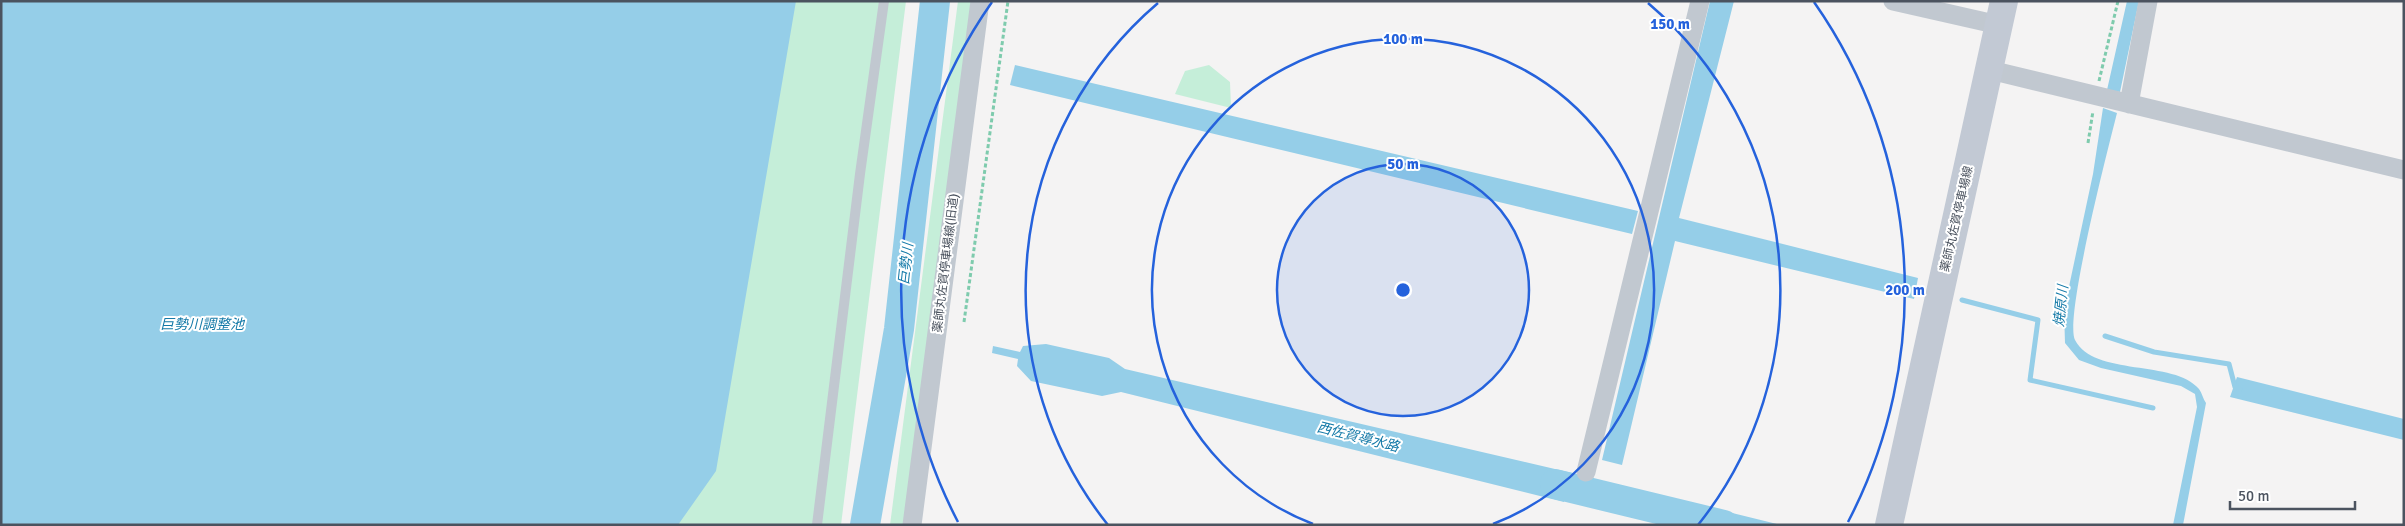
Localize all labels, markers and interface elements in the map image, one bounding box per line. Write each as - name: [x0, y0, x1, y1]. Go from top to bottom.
- text: 150 m: [1650, 15, 1690, 33]
- text: 100 m: [1383, 30, 1423, 48]
- text: 50 m: [1387, 155, 1419, 173]
- street label: 薬師丸佐賀停車場線: [1938, 165, 1976, 273]
- street label: 薬師丸佐賀停車場線(旧道): [930, 193, 962, 333]
- water label: 巨勢川: [895, 240, 917, 286]
- centre of rings: [1394, 281, 1412, 299]
- text: 200 m: [1885, 281, 1925, 299]
- water label: 焼原川: [2050, 282, 2072, 328]
- water label: 巨勢川調整池: [160, 316, 246, 333]
- water label: 西佐賀導水路: [1315, 419, 1402, 456]
- scale bar: [2230, 478, 2355, 510]
- text: 50 m: [2238, 487, 2269, 505]

